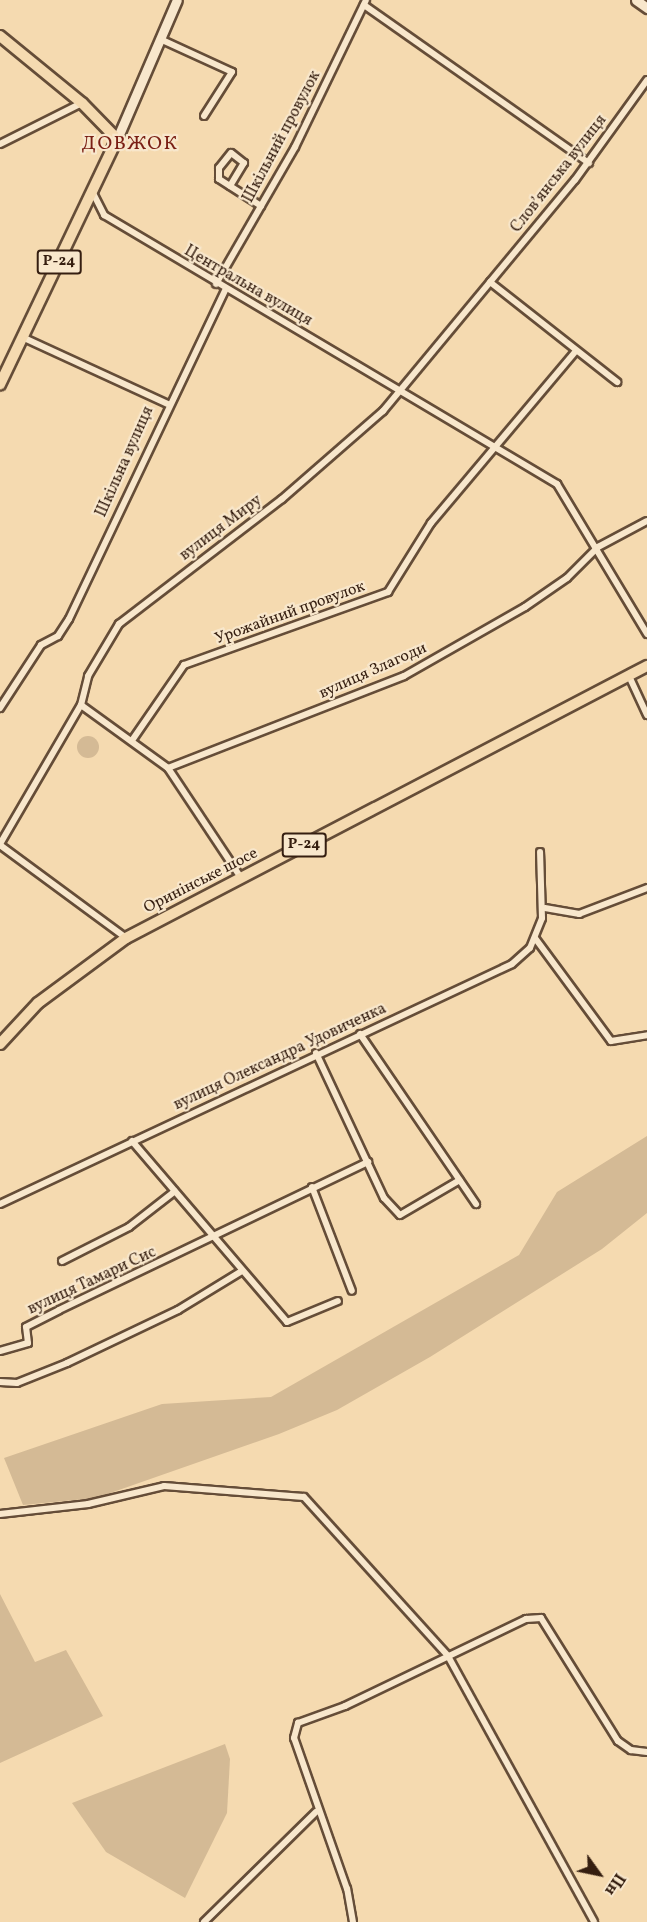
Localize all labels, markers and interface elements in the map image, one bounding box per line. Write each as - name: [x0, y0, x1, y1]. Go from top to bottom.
- street label: Шкільний провулок: [239, 68, 325, 206]
- street label: Словʼянська вулиця: [507, 111, 611, 237]
- district label: ДОВЖОК: [82, 132, 178, 156]
- street label: Центральна вулиця: [180, 241, 316, 331]
- road number: Р-24: [36, 250, 82, 274]
- street label: Шкільна вулиця: [92, 404, 158, 520]
- street label: вулиця Миру: [176, 491, 266, 565]
- street label: Урожайний провулок: [213, 577, 367, 649]
- street label: вулиця Злагоди: [316, 639, 430, 703]
- road number: Р-24: [282, 833, 326, 857]
- street label: Оринінське шосе: [141, 844, 261, 918]
- street label: вулиця Олександра Удовиченка: [171, 999, 389, 1115]
- street label: вулиця Тамари Сис: [25, 1243, 159, 1319]
- north arrow: [569, 1844, 629, 1904]
- text: Пн: [599, 1868, 630, 1899]

